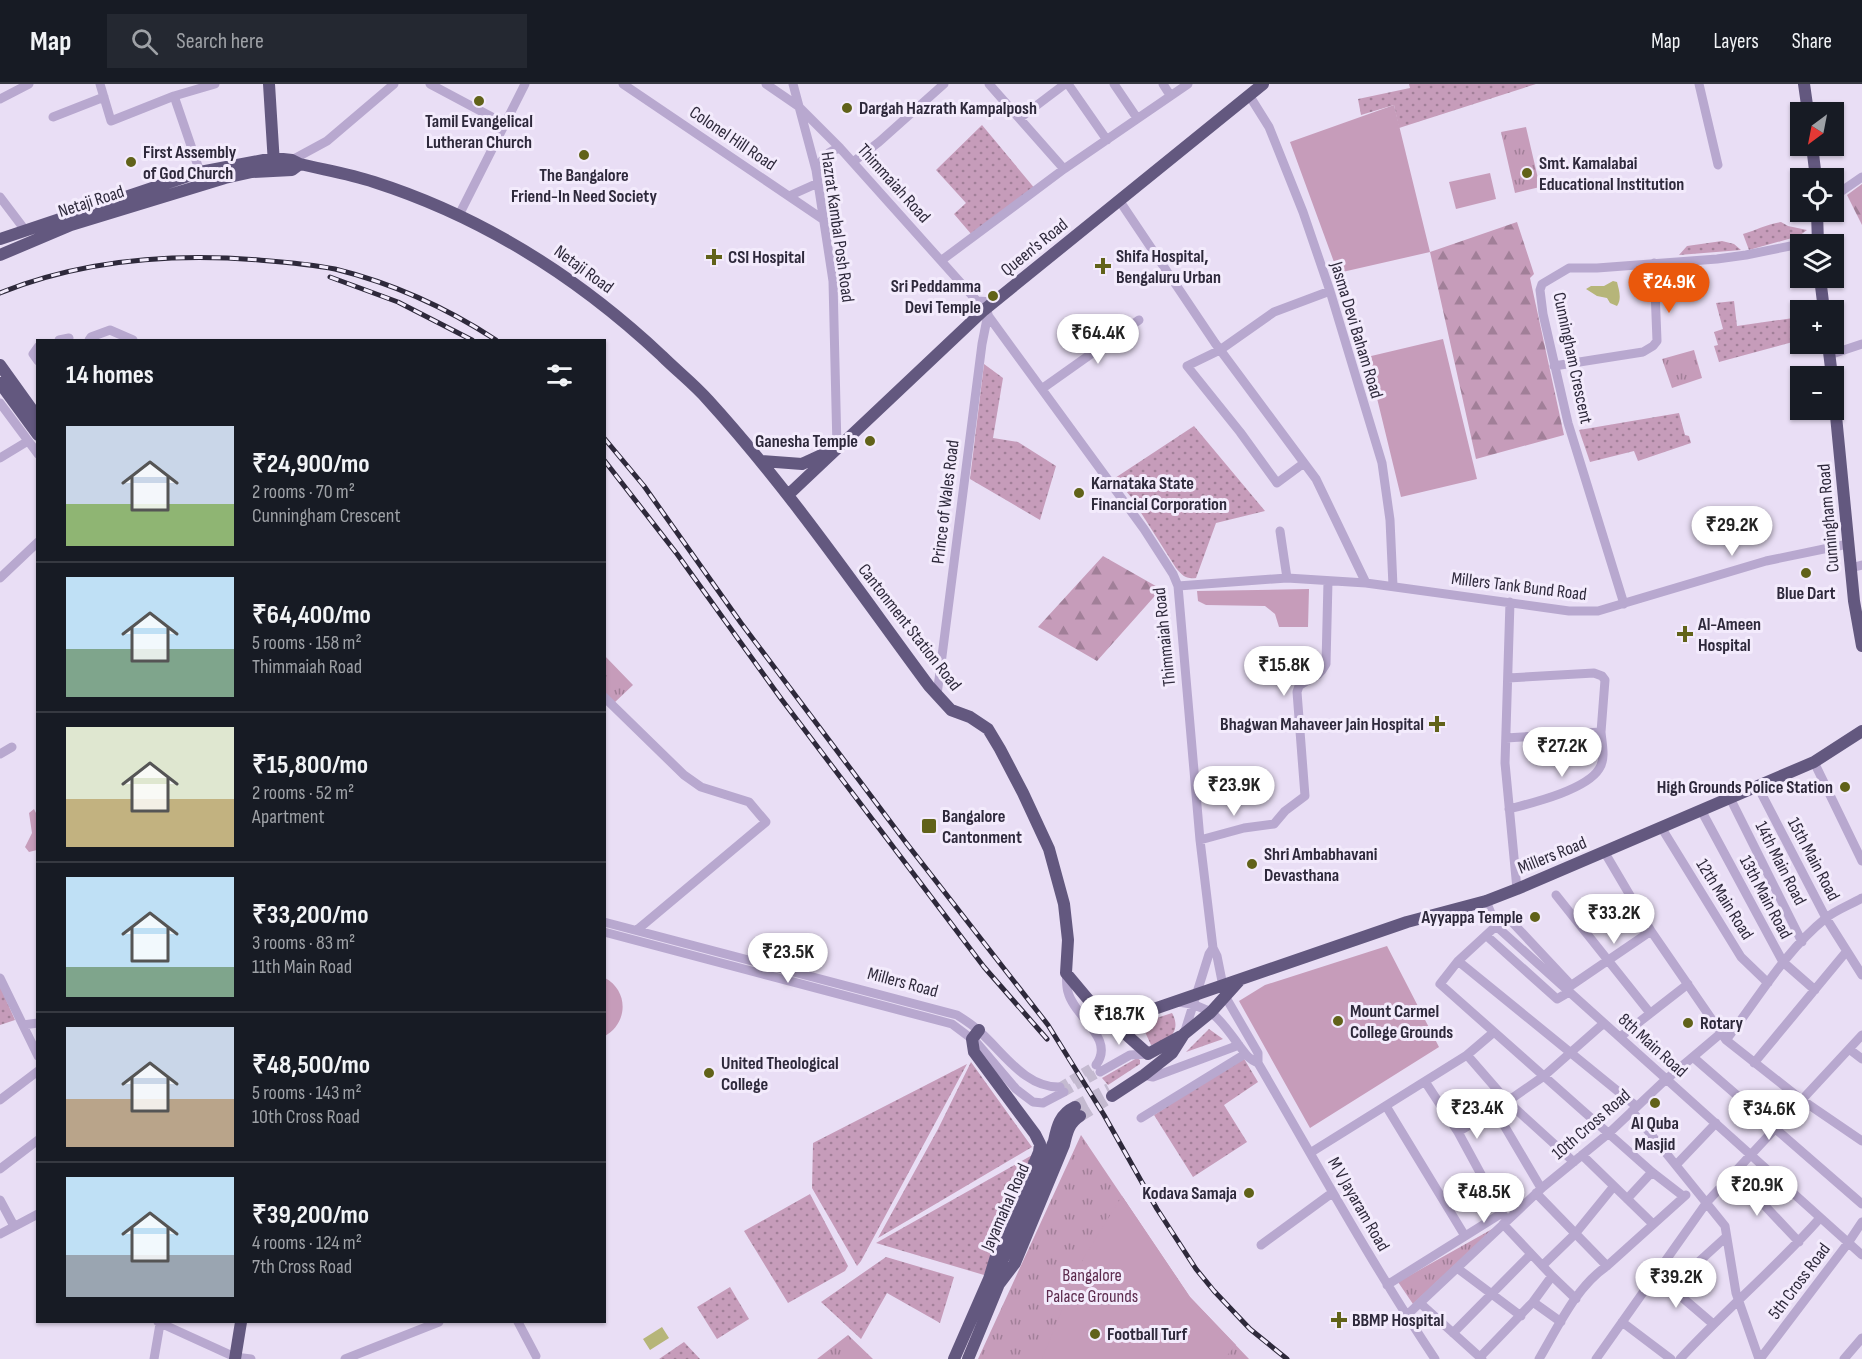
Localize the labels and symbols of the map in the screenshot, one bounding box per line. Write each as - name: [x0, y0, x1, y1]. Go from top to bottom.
- marker: Tamil Evangelical Lutheran Church: [472, 94, 486, 108]
- place label: Dargah Hazrath Kampalposh: [859, 98, 1037, 119]
- marker: Dargah Hazrath Kampalposh: [840, 101, 854, 115]
- street label: Colonel Hill Road: [685, 102, 780, 175]
- north arrow: [1790, 102, 1844, 156]
- place label: Tamil Evangelical Lutheran Church: [425, 111, 533, 153]
- street label: Thimmaiah Road: [853, 139, 935, 227]
- place label: First Assembly of God Church: [143, 142, 237, 184]
- marker: The Bangalore Friend-In Need Society: [577, 148, 591, 162]
- street label: Hazrat Kambal Posh Road: [817, 150, 858, 304]
- place label: Smt. Kamalabai Educational Institution: [1539, 153, 1684, 195]
- marker: First Assembly of God Church: [124, 155, 138, 169]
- place label: The Bangalore Friend-In Need Society: [511, 165, 657, 207]
- marker: Smt. Kamalabai Educational Institution: [1520, 166, 1534, 180]
- street label: Netaji Road: [56, 181, 127, 222]
- street label: Queen's Road: [997, 214, 1072, 281]
- street label: Netaji Road: [550, 241, 617, 298]
- place label: Shifa Hospital, Bengaluru Urban: [1116, 246, 1221, 288]
- place label: CSI Hospital: [728, 247, 805, 268]
- marker: CSI Hospital: [705, 248, 723, 266]
- marker: Shifa Hospital, Bengaluru Urban: [1094, 257, 1112, 275]
- street label: Jasma Devi Baham Road: [1325, 258, 1387, 401]
- pin: ₹24.9K: [1620, 263, 1718, 314]
- place label: Sri Peddamma Devi Temple: [891, 276, 981, 318]
- marker: Sri Peddamma Devi Temple: [986, 289, 1000, 303]
- street label: Cunningham Crescent: [1548, 290, 1597, 426]
- pin: ₹64.4K: [1049, 314, 1147, 365]
- place label: Ganesha Temple: [755, 431, 858, 452]
- marker: Ganesha Temple: [863, 434, 877, 448]
- street label: Prince of Wales Road: [927, 439, 964, 565]
- street label: Cunningham Road: [1813, 463, 1844, 573]
- place label: Karnataka State Financial Corporation: [1091, 473, 1227, 515]
- marker: Karnataka State Financial Corporation: [1072, 486, 1086, 500]
- pin: ₹29.2K: [1683, 506, 1781, 557]
- street label: Cantonment Station Road: [853, 560, 966, 695]
- marker: Blue Dart: [1799, 566, 1813, 580]
- street label: Millers Tank Bund Road: [1450, 568, 1588, 605]
- place label: Blue Dart: [1777, 583, 1836, 604]
- street label: Thimmaiah Road: [1149, 587, 1180, 687]
- place label: Al-Ameen Hospital: [1697, 614, 1761, 656]
- marker: Al-Ameen Hospital: [1676, 625, 1694, 643]
- pin: ₹15.8K: [1235, 646, 1333, 697]
- place label: Bhagwan Mahaveer Jain Hospital: [1220, 714, 1424, 735]
- marker: Bhagwan Mahaveer Jain Hospital: [1428, 715, 1446, 733]
- pin: ₹27.2K: [1513, 727, 1611, 778]
- pin: ₹23.9K: [1185, 766, 1283, 817]
- place label: High Grounds Police Station: [1657, 777, 1833, 798]
- marker: High Grounds Police Station: [1838, 780, 1852, 794]
- place label: Bangalore Cantonment: [942, 806, 1022, 848]
- street label: 15th Main Road: [1783, 814, 1844, 904]
- marker: Bangalore Cantonment: [920, 817, 938, 835]
- street label: 14th Main Road: [1750, 818, 1811, 909]
- street label: Millers Road: [1515, 832, 1590, 879]
- place label: Shri Ambabhavani Devasthana: [1264, 844, 1377, 886]
- street label: 13th Main Road: [1735, 852, 1796, 943]
- street label: 12th Main Road: [1691, 855, 1758, 944]
- marker: Shri Ambabhavani Devasthana: [1245, 857, 1259, 871]
- pin: ₹33.2K: [1565, 894, 1663, 945]
- place label: Ayyappa Temple: [1420, 907, 1523, 928]
- marker: Ayyappa Temple: [1528, 910, 1542, 924]
- pin: ₹23.5K: [739, 933, 837, 984]
- street label: Millers Road: [865, 963, 940, 1002]
- pin: ₹18.7K: [1070, 995, 1168, 1046]
- place label: Mount Carmel College Grounds: [1350, 1001, 1453, 1043]
- street label: 8th Main Road: [1614, 1009, 1691, 1082]
- place label: Rotary: [1700, 1013, 1744, 1034]
- marker: Mount Carmel College Grounds: [1331, 1014, 1345, 1028]
- marker: Rotary: [1681, 1016, 1695, 1030]
- place label: United Theological College: [721, 1053, 839, 1095]
- marker: United Theological College: [702, 1066, 716, 1080]
- street label: 10th Cross Road: [1548, 1085, 1635, 1164]
- pin: ₹23.4K: [1428, 1089, 1526, 1140]
- pin: ₹34.6K: [1720, 1090, 1818, 1141]
- marker: Al Quba Masjid: [1648, 1096, 1662, 1110]
- place label: Al Quba Masjid: [1630, 1113, 1679, 1155]
- street label: M V Jayaram Road: [1323, 1154, 1394, 1255]
- street label: Jayamahal Road: [976, 1160, 1034, 1255]
- pin: ₹20.9K: [1708, 1166, 1806, 1217]
- pin: ₹48.5K: [1435, 1173, 1533, 1224]
- place label: Kodava Samaja: [1142, 1183, 1237, 1204]
- marker: Kodava Samaja: [1242, 1186, 1256, 1200]
- street label: 5th Cross Road: [1764, 1239, 1835, 1324]
- pin: ₹39.2K: [1627, 1258, 1725, 1309]
- park label: Bangalore Palace Grounds: [1046, 1265, 1138, 1307]
- place label: BBMP Hospital: [1352, 1310, 1444, 1331]
- marker: BBMP Hospital: [1330, 1311, 1348, 1329]
- place label: Football Turf: [1107, 1324, 1188, 1345]
- marker: Football Turf: [1088, 1327, 1102, 1341]

